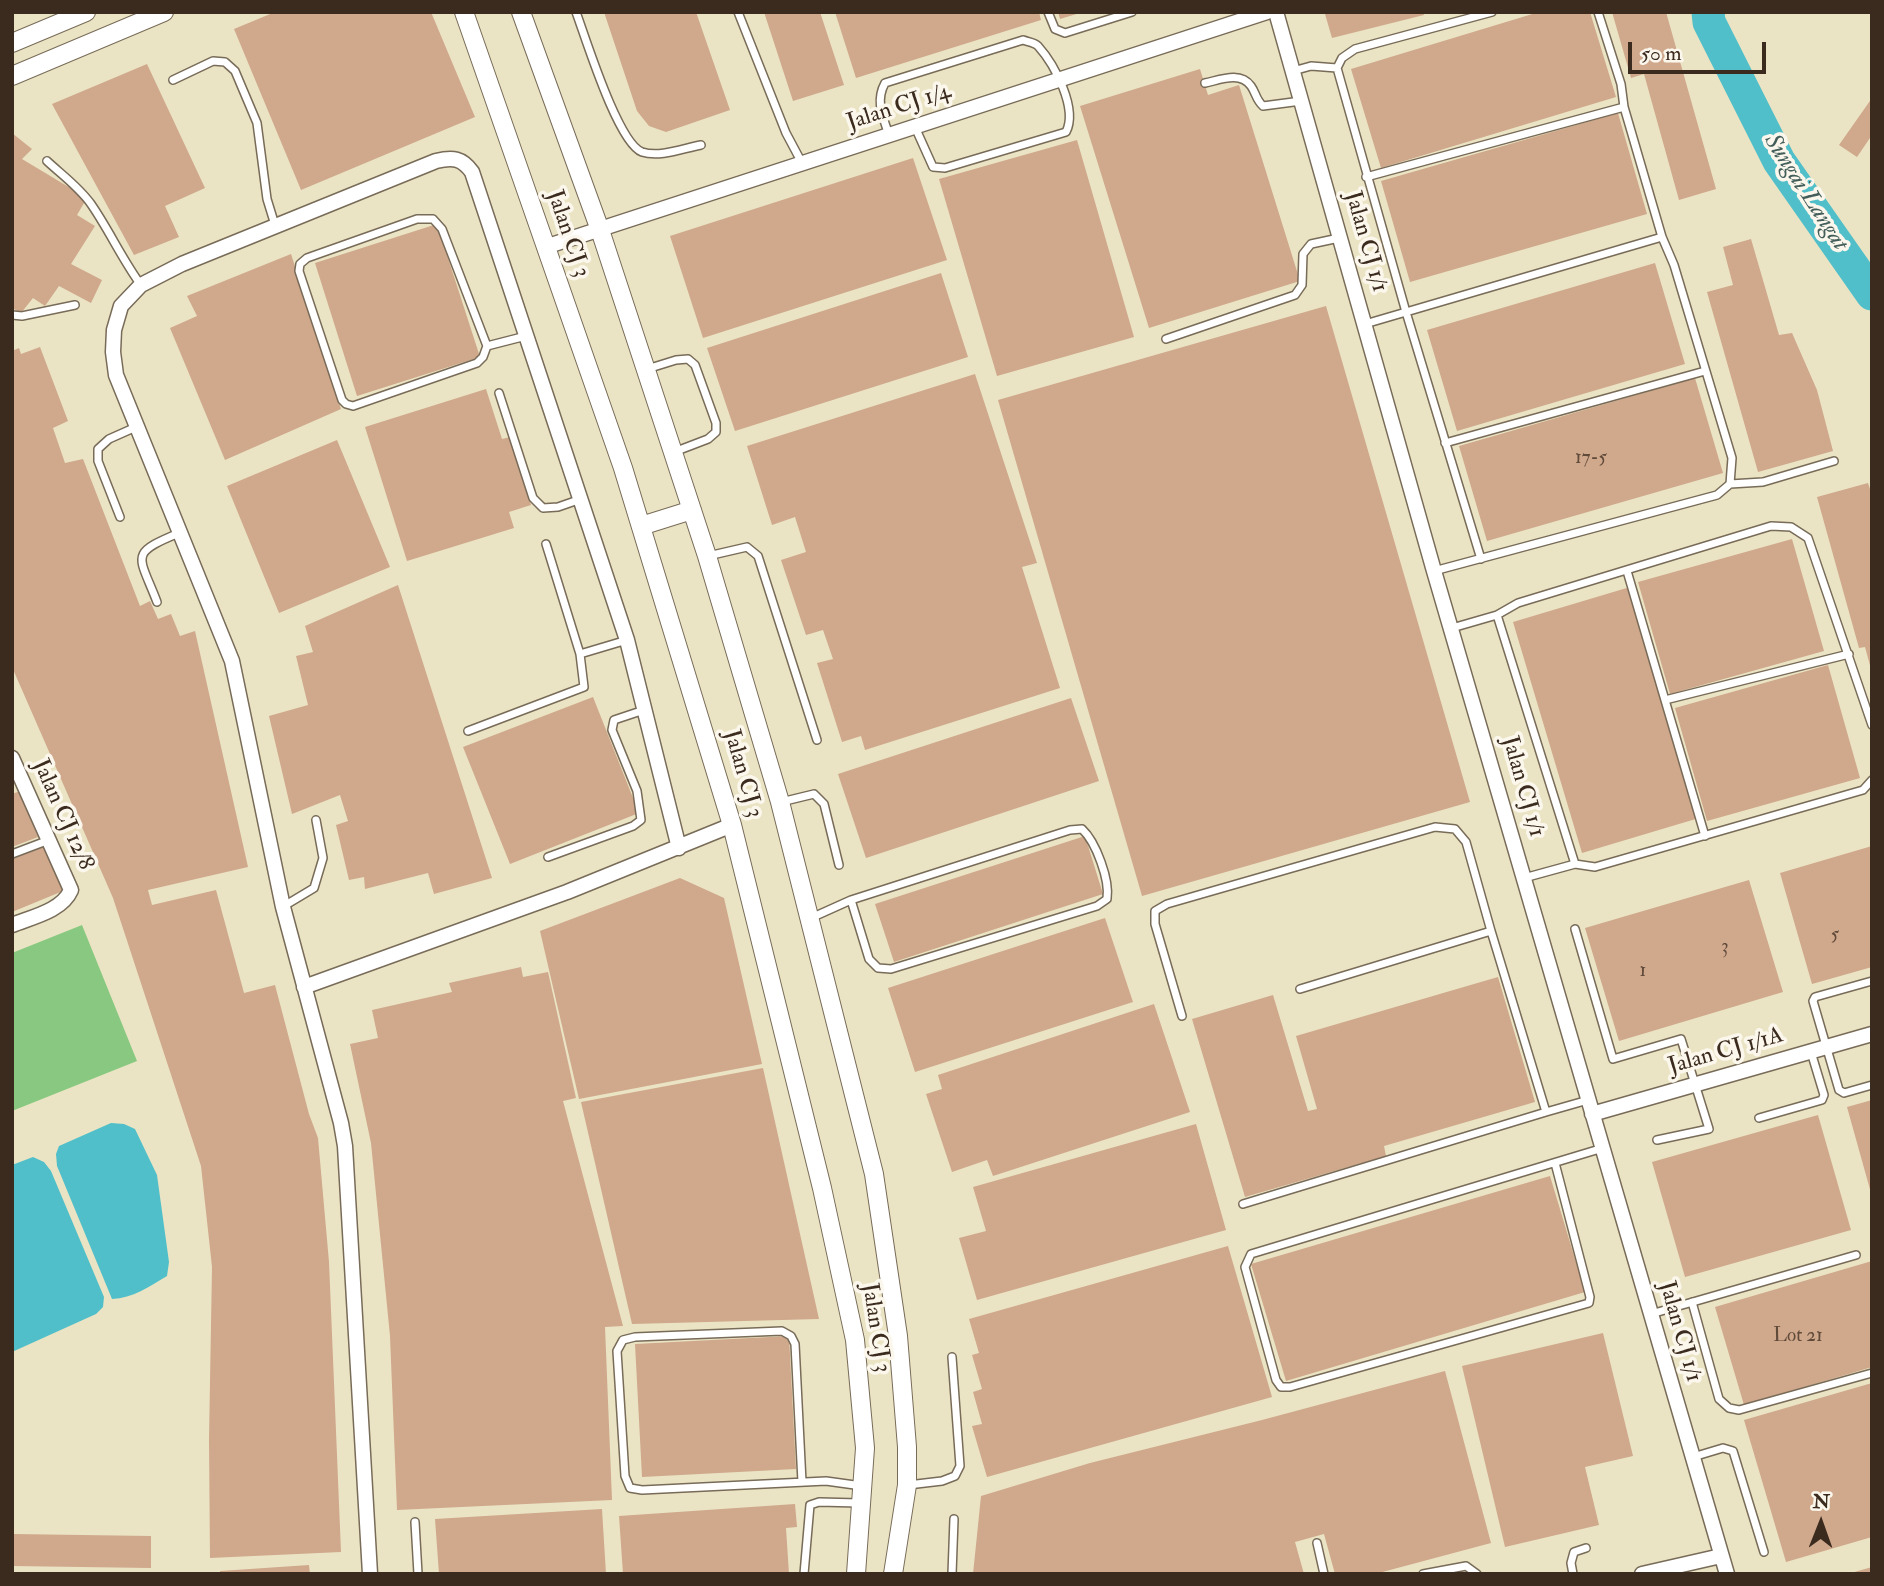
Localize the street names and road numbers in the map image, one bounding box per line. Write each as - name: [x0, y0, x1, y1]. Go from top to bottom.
- street label: Jalan CJ 1/4: [844, 78, 954, 138]
- street label: Jalan CJ 3: [539, 187, 595, 281]
- street label: Jalan CJ 1/1: [1337, 188, 1393, 296]
- street label: Jalan CJ 3: [716, 727, 768, 821]
- street label: Jalan CJ 1/1: [1494, 733, 1550, 841]
- street label: Jalan CJ 12/8: [25, 755, 99, 875]
- street label: Jalan CJ 1/1A: [1665, 1022, 1787, 1082]
- street label: Jalan CJ 1/1: [1651, 1278, 1707, 1386]
- street label: Jalan CJ 3: [854, 1281, 896, 1375]

